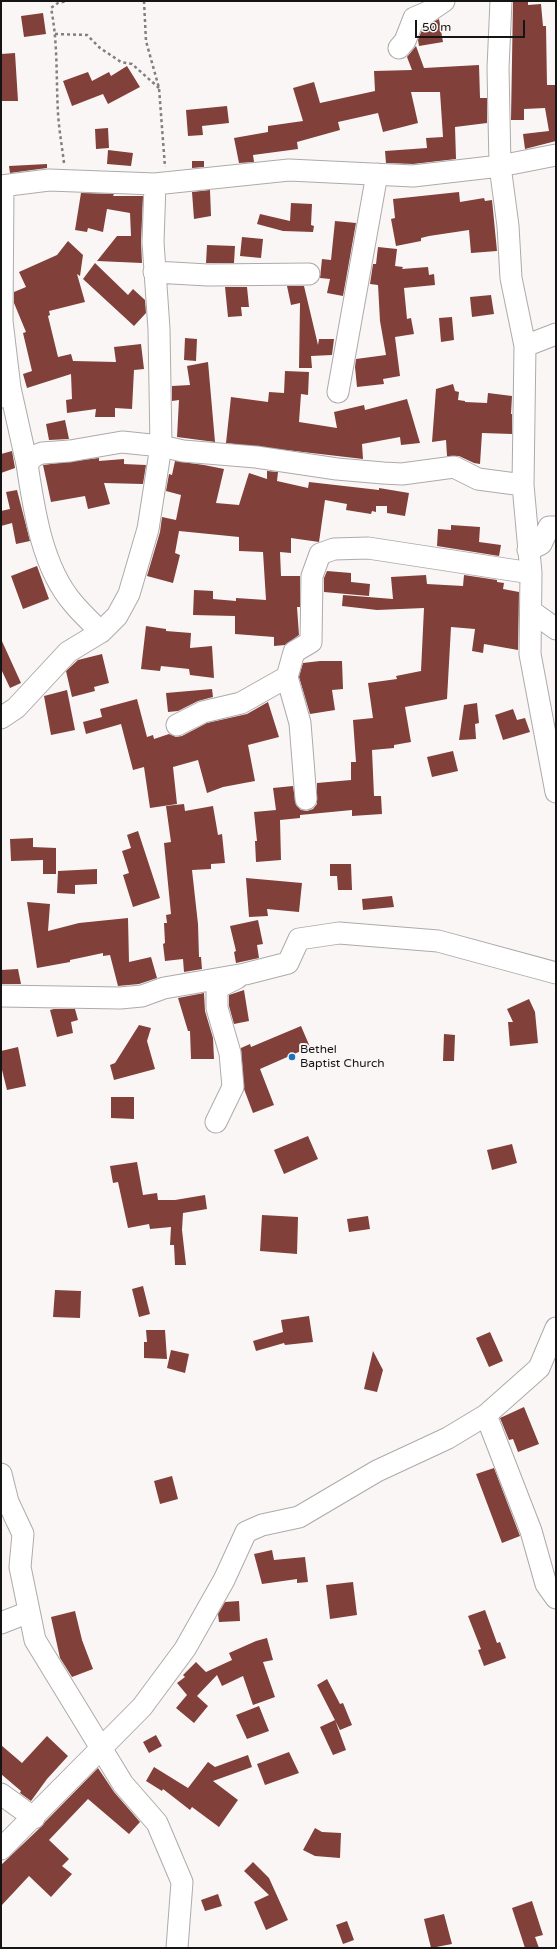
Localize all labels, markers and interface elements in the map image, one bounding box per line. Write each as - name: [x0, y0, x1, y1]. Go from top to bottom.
- scale bar: [417, 12, 527, 38]
- text: 50 m: [422, 20, 451, 34]
- place label: Bethel Baptist Church: [300, 1043, 385, 1071]
- marker: Bethel Baptist Church: [287, 1052, 297, 1062]

